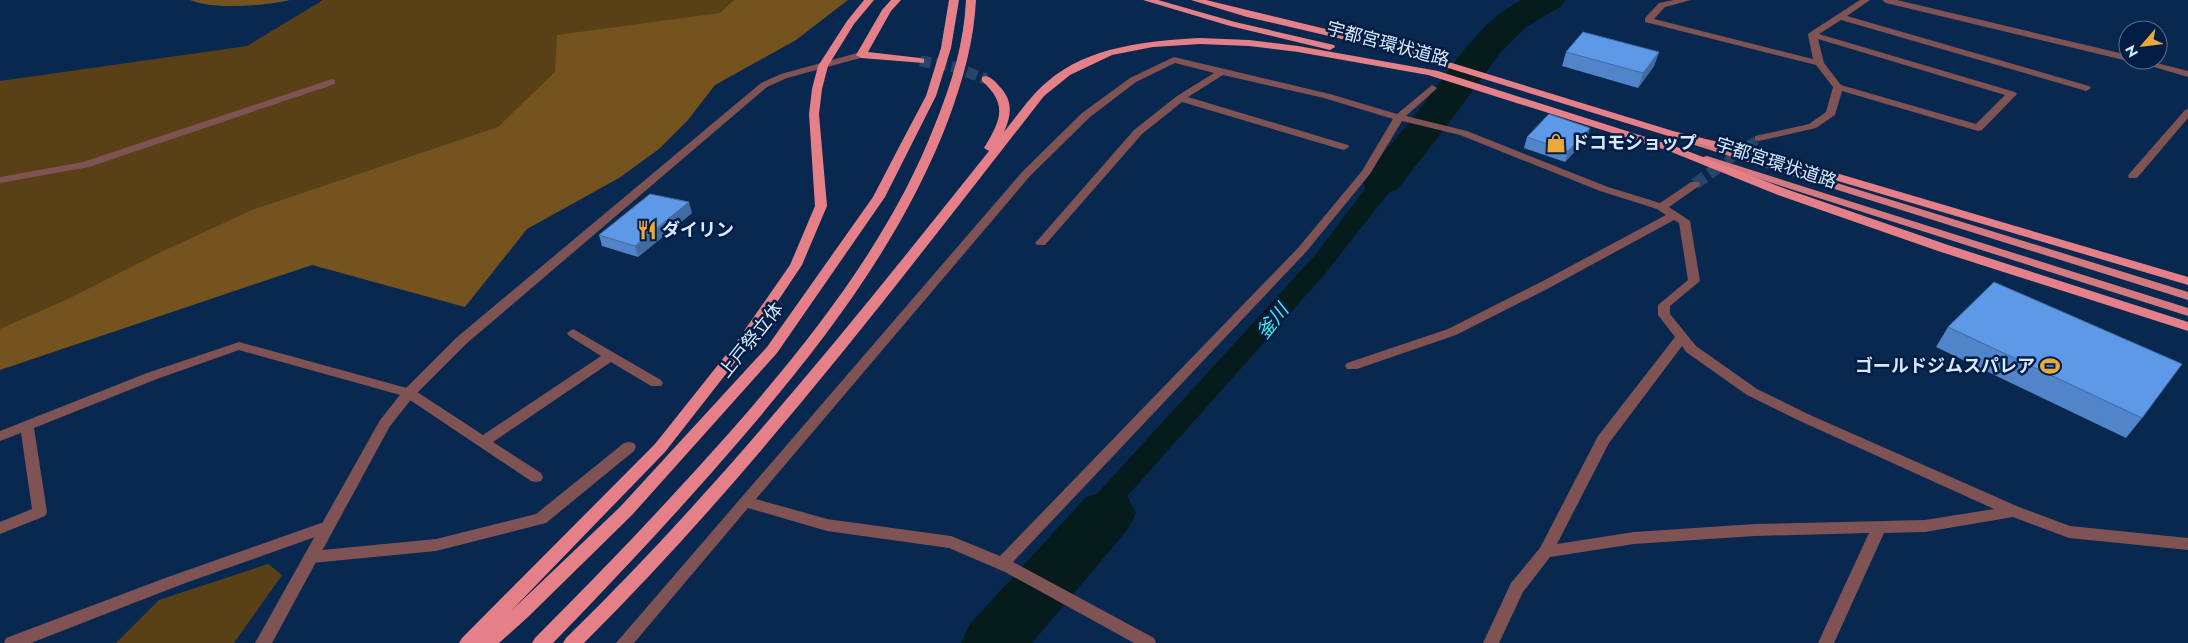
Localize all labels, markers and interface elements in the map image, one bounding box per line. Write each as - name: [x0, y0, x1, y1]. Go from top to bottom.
- street label: 宇都宮環状道路: [1324, 15, 1452, 73]
- north arrow: [2118, 20, 2168, 70]
- text: N: [2120, 41, 2143, 61]
- place label: ドコモショップ: [1571, 130, 1697, 156]
- street label: 宇都宮環状道路: [1712, 131, 1840, 195]
- shop icon: ドコモショップ: [1545, 132, 1567, 154]
- place label: ダイリン: [662, 217, 734, 243]
- restaurant icon: ダイリン: [636, 219, 658, 241]
- water label: 釜川: [1250, 296, 1296, 345]
- street label: 上戸祭立体: [713, 297, 789, 383]
- place label: ゴールドジムスパレア: [1855, 353, 2035, 379]
- sports icon: ゴールドジムスパレア: [2039, 355, 2061, 377]

